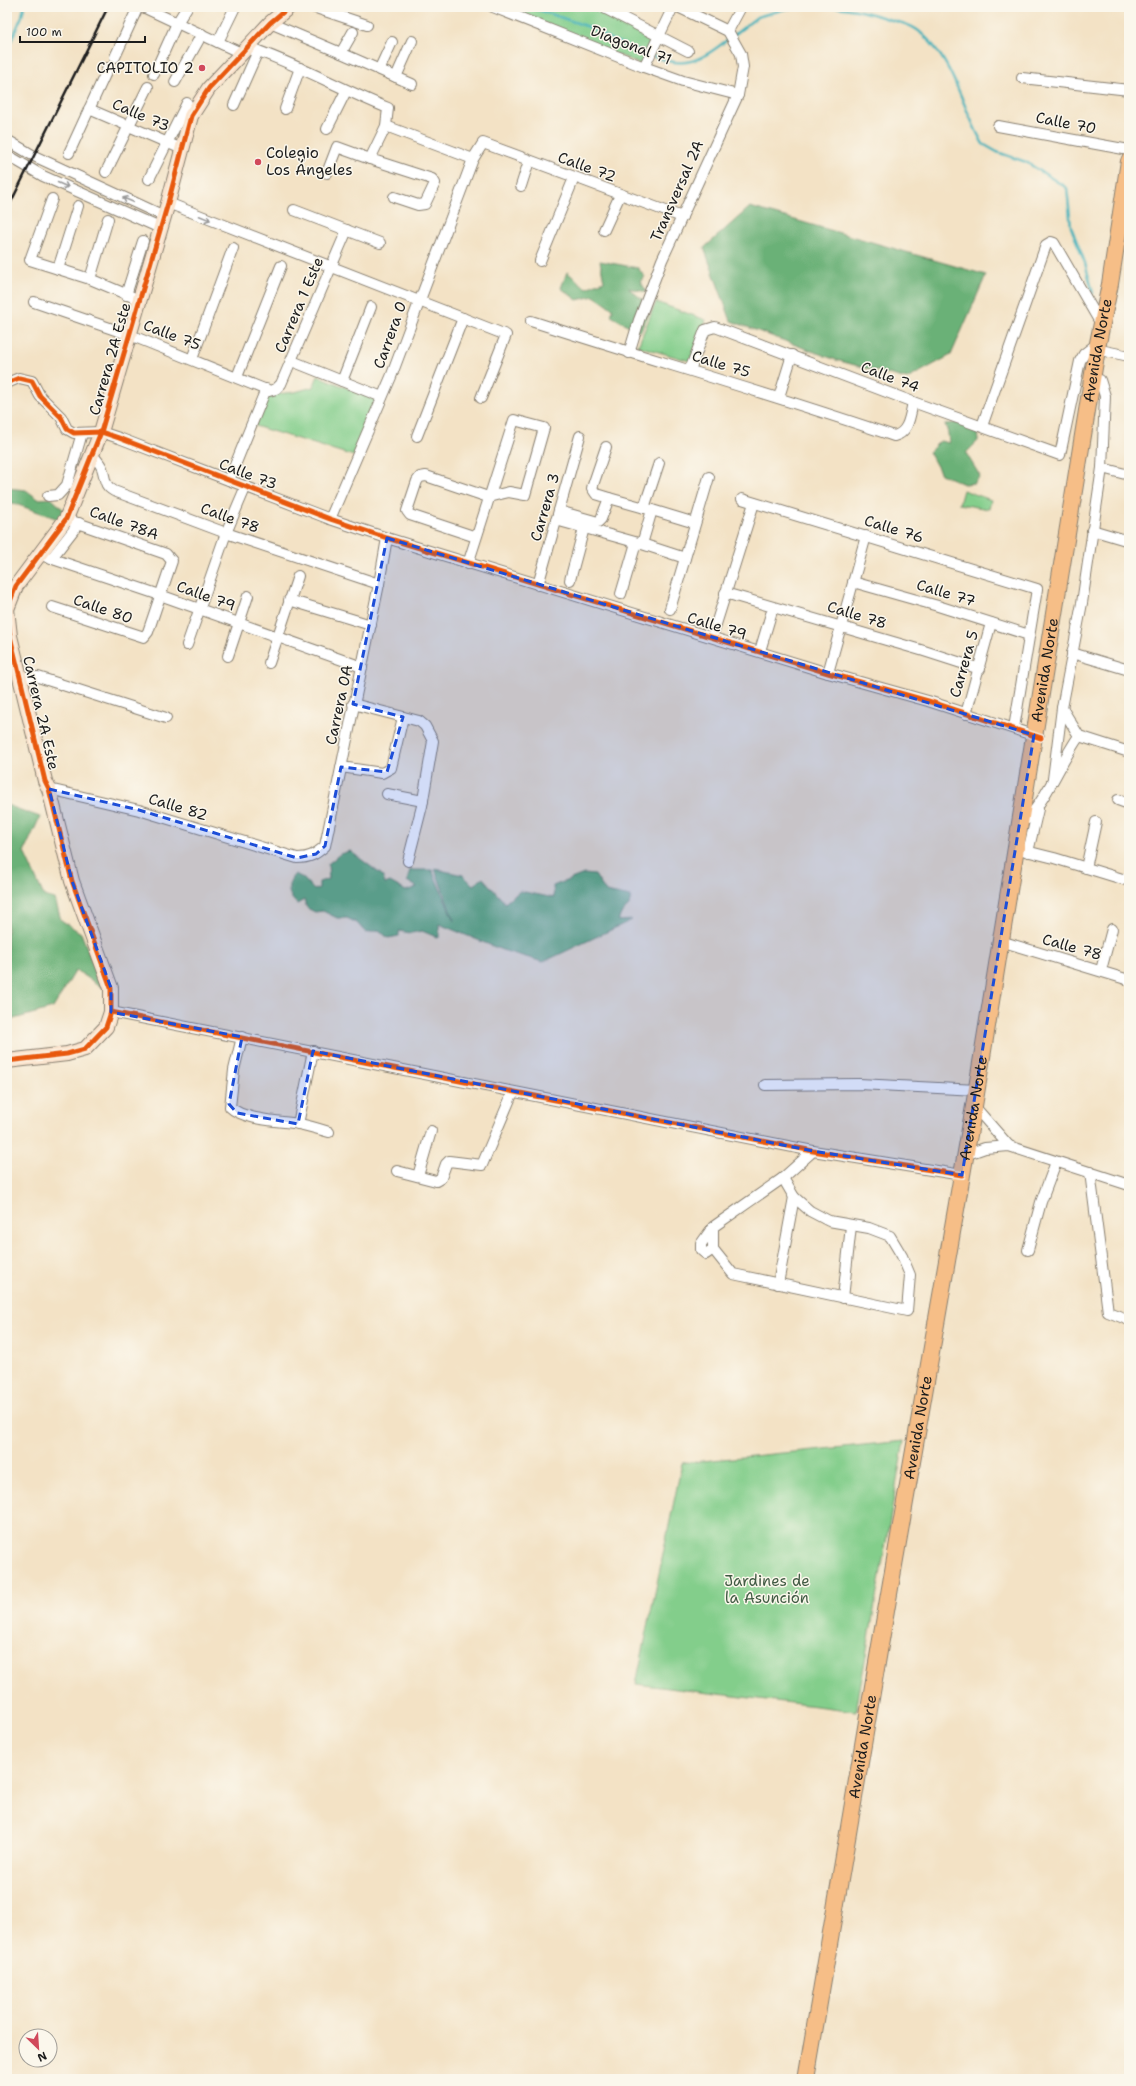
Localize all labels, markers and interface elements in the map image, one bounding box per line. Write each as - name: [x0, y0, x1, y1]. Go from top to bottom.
- scale bar: [20, 18, 145, 44]
- street label: Diagonal 71: [588, 20, 674, 70]
- text: 100 m: [26, 24, 62, 40]
- place label: CAPITOLIO 2: [96, 58, 194, 78]
- marker: CAPITOLIO 2: [197, 63, 207, 73]
- street label: Calle 73: [109, 94, 173, 136]
- street label: Calle 70: [1034, 107, 1098, 139]
- street label: Transversal 2A: [646, 137, 708, 245]
- place label: Colegio Los Ángeles: [266, 143, 353, 180]
- street label: Calle 72: [555, 147, 619, 187]
- marker: Colegio Los Ángeles: [253, 157, 263, 167]
- one-way arrow: [57, 182, 69, 189]
- one-way arrow: [123, 196, 135, 204]
- one-way arrow: [198, 214, 210, 222]
- street label: Carrera 1 Este: [270, 254, 328, 356]
- street label: Avenida Norte: [1078, 297, 1117, 404]
- street label: Carrera 0: [369, 299, 411, 371]
- street label: Carrera 2A Este: [84, 300, 136, 418]
- street label: Calle 75: [140, 315, 204, 355]
- street label: Calle 75: [689, 346, 753, 382]
- street label: Calle 74: [858, 357, 922, 397]
- street label: Calle 73: [216, 454, 280, 494]
- street label: Carrera 3: [526, 470, 564, 544]
- street label: Calle 78: [198, 498, 262, 538]
- street label: Calle 78A: [87, 501, 161, 545]
- street label: Calle 76: [862, 510, 926, 548]
- street label: Calle 77: [914, 575, 978, 611]
- street label: Calle 79: [174, 576, 238, 616]
- street label: Calle 80: [71, 590, 135, 628]
- street label: Calle 78: [825, 596, 889, 634]
- street label: Calle 79: [685, 607, 749, 645]
- street label: Avenida Norte: [1027, 617, 1063, 724]
- street label: Carrera 5: [945, 628, 983, 700]
- street label: Carrera 2A Este: [18, 654, 64, 772]
- street label: Carrera 0A: [321, 663, 357, 747]
- street label: Calle 82: [146, 789, 210, 825]
- street label: Calle 78: [1040, 929, 1104, 965]
- street label: Avenida Norte: [955, 1055, 992, 1162]
- street label: Avenida Norte: [899, 1374, 937, 1481]
- park label: Jardines de la Asunción: [724, 1571, 810, 1608]
- street label: Avenida Norte: [844, 1693, 881, 1800]
- north arrow: [18, 2028, 58, 2068]
- text: N: [35, 2048, 49, 2065]

